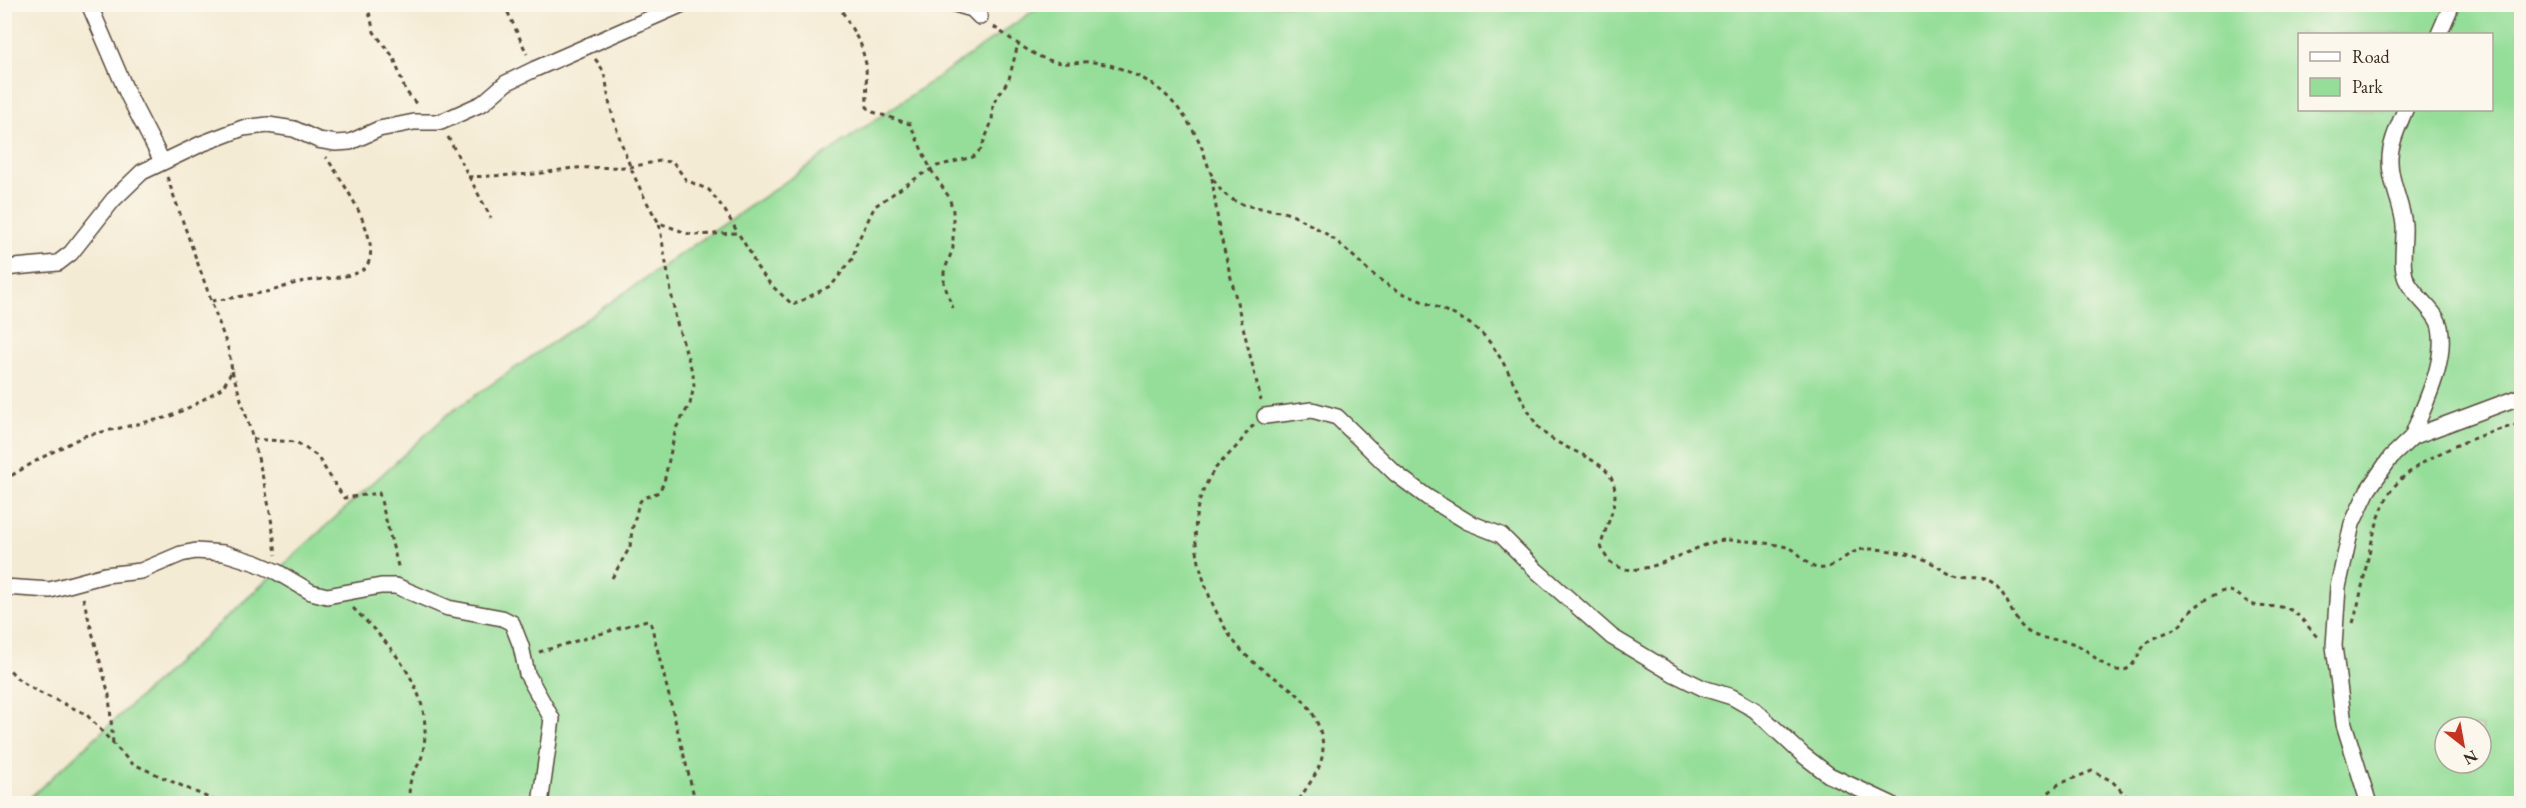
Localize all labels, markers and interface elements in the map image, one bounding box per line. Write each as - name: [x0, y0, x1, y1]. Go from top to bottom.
- legend: [2298, 33, 2493, 111]
- text: Road: [2352, 45, 2391, 68]
- text: Park: [2352, 75, 2383, 98]
- north arrow: [2433, 715, 2493, 775]
- text: N: [2459, 745, 2481, 770]

